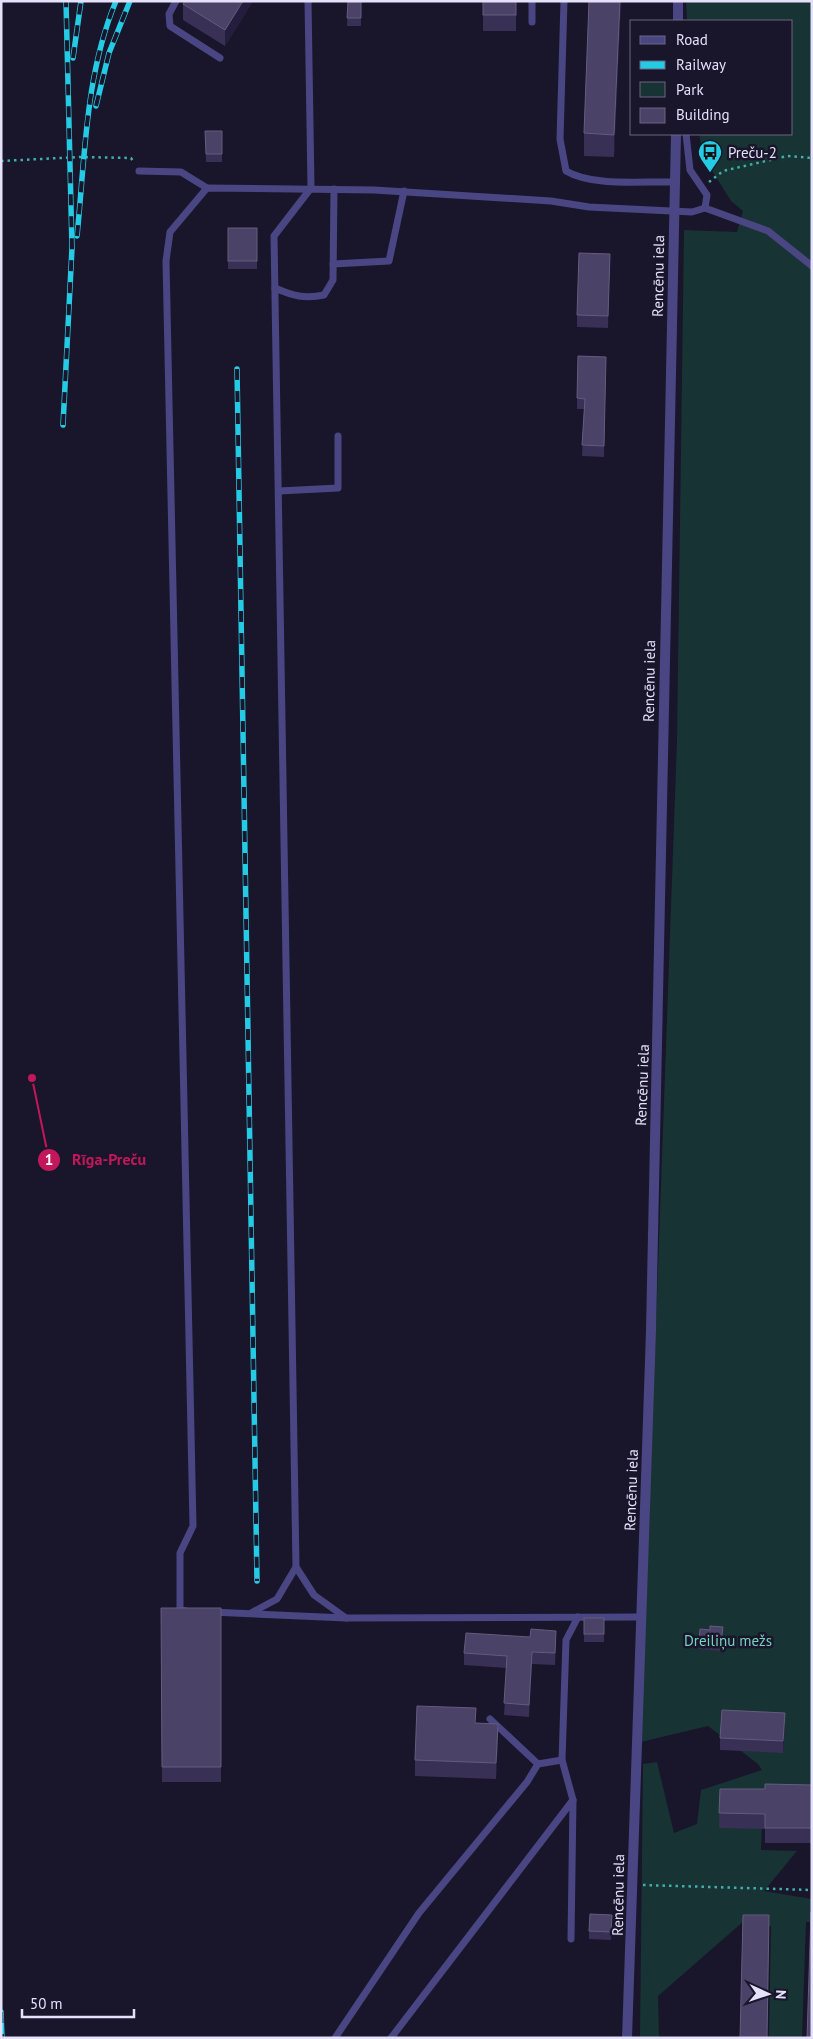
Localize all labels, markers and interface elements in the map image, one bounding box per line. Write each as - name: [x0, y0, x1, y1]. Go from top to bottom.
- legend: [630, 20, 793, 135]
- text: Road: [676, 30, 708, 49]
- text: Railway: [676, 55, 726, 74]
- text: Park: [676, 80, 704, 99]
- text: Building: [676, 105, 730, 124]
- bus stop icon: Preču-2: [697, 139, 723, 173]
- place label: Preču-2: [728, 143, 777, 162]
- street label: Rencēnu iela: [648, 235, 668, 317]
- street label: Rencēnu iela: [639, 640, 659, 722]
- street label: Rencēnu iela: [631, 1044, 653, 1126]
- callout: Rīga-Preču: [37, 1144, 156, 1175]
- text: Rīga-Preču: [72, 1149, 146, 1169]
- text: 1: [45, 1150, 53, 1169]
- street label: Rencēnu iela: [620, 1449, 642, 1531]
- park label: Dreiliņu mežs: [684, 1631, 772, 1650]
- street label: Rencēnu iela: [608, 1854, 628, 1936]
- north arrow: [743, 1969, 793, 2019]
- scale bar: [22, 1986, 135, 2018]
- text: N: [772, 1990, 790, 2000]
- text: 50 m: [30, 1994, 63, 2013]

